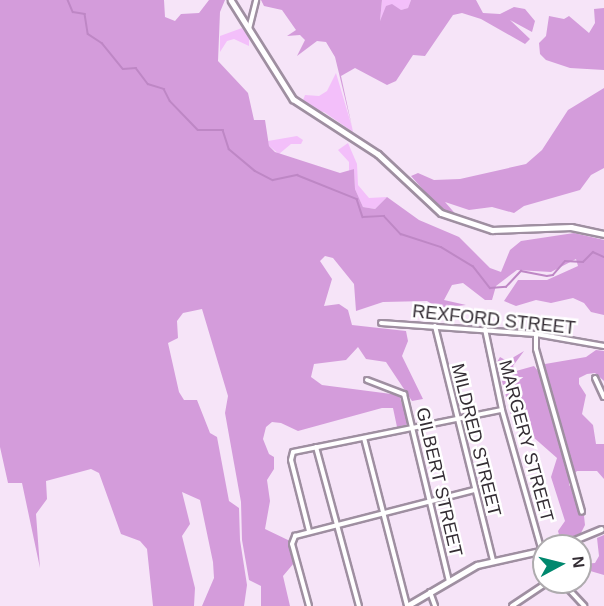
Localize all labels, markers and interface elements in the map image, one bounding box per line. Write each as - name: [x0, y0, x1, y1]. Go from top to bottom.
- street label: REXFORD STREET: [411, 301, 577, 339]
- street label: MARGERY STREET: [494, 358, 558, 524]
- street label: MILDRED STREET: [447, 361, 505, 519]
- street label: GILBERT STREET: [411, 405, 467, 559]
- north arrow: [532, 534, 592, 594]
- text: N: [569, 555, 588, 569]

